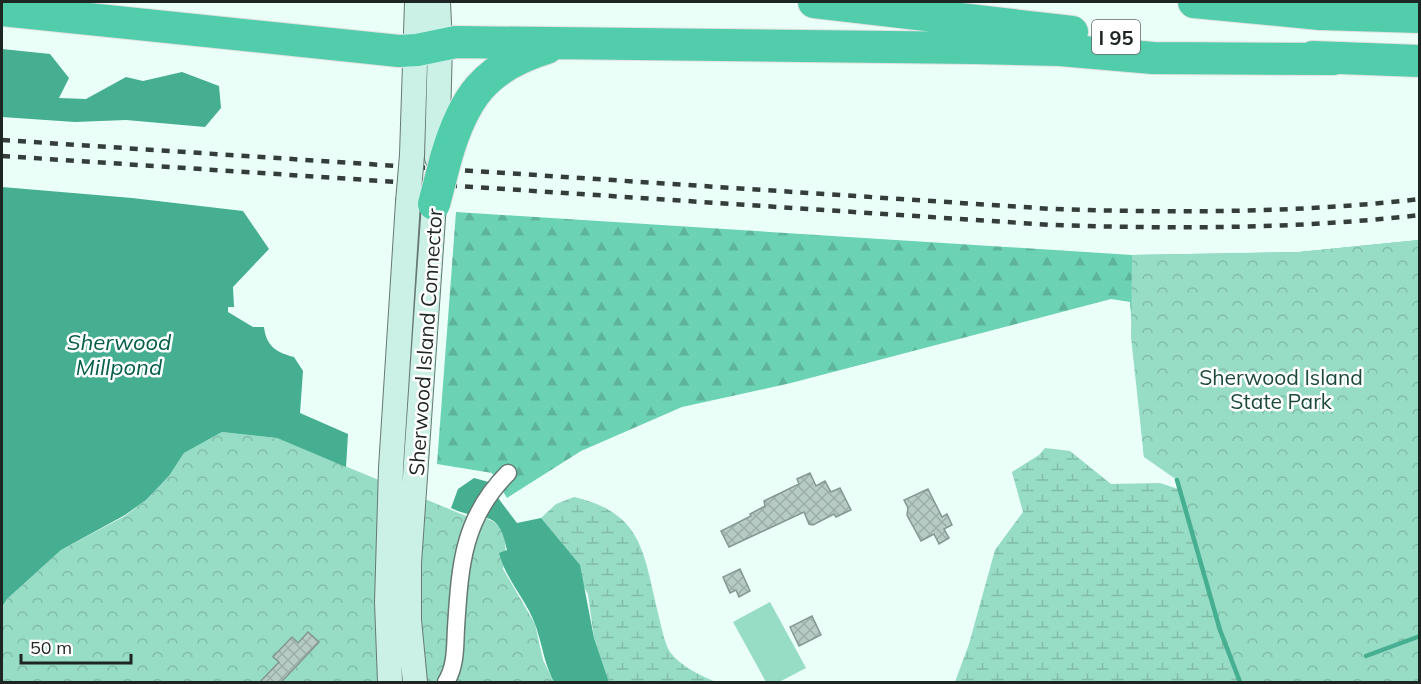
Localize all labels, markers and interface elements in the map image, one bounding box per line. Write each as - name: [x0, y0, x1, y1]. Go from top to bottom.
- road number: I 95: [1092, 20, 1140, 54]
- street label: Sherwood Island Connector: [403, 207, 447, 477]
- water label: Sherwood Millpond: [67, 328, 172, 381]
- park label: Sherwood Island State Park: [1199, 364, 1363, 414]
- scale bar: [21, 627, 130, 665]
- text: 50 m: [30, 636, 72, 659]

